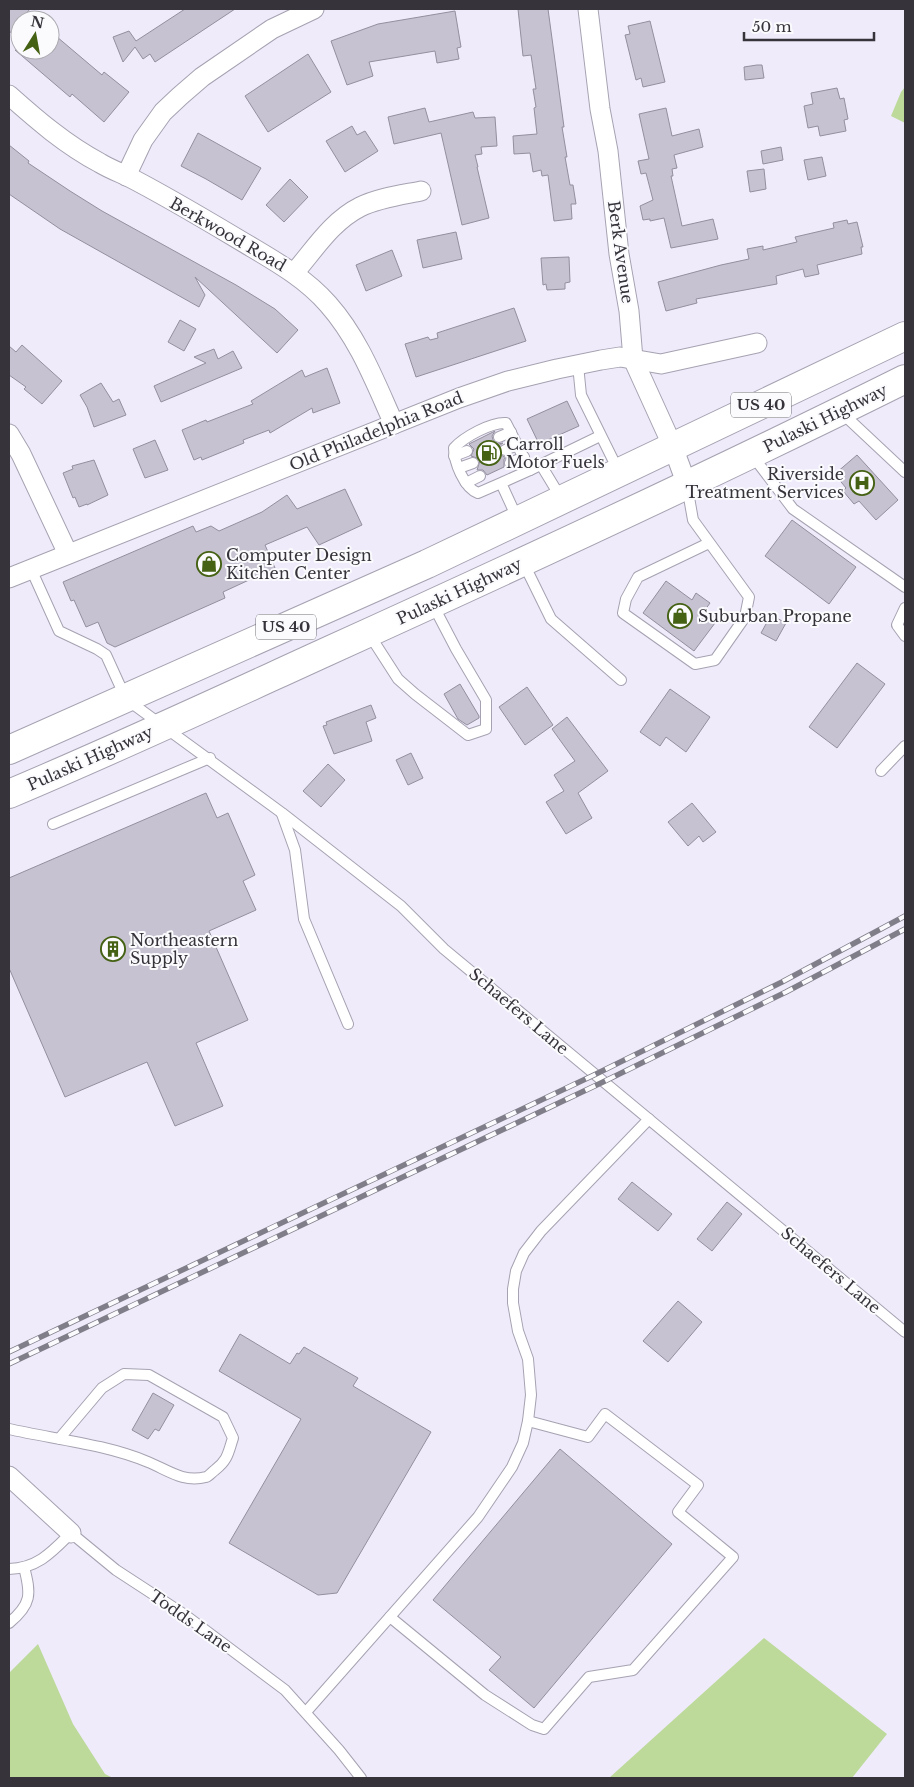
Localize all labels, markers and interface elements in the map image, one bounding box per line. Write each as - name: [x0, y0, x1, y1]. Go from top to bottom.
- north arrow: [10, 10, 60, 60]
- scale bar: [744, 10, 874, 42]
- text: N: [29, 12, 46, 32]
- text: 50 m: [752, 17, 792, 36]
- street label: Berkwood Road: [166, 193, 290, 276]
- street label: Berk Avenue: [604, 199, 638, 305]
- street label: Pulaski Highway: [760, 379, 891, 457]
- street label: Old Philadelphia Road: [286, 387, 466, 475]
- road number: US 40: [731, 392, 791, 418]
- place label: Carroll Motor Fuels: [506, 434, 605, 472]
- fuel station icon: Carroll Motor Fuels: [476, 440, 502, 466]
- place label: Riverside Treatment Services: [685, 464, 844, 502]
- hospital icon: Riverside Treatment Services: [849, 470, 875, 496]
- place label: Computer Design Kitchen Center: [226, 545, 372, 583]
- shop icon: Computer Design Kitchen Center: [196, 551, 222, 577]
- street label: Pulaski Highway: [393, 553, 525, 629]
- shop icon: Suburban Propane: [667, 603, 693, 629]
- place label: Suburban Propane: [698, 606, 852, 626]
- road number: US 40: [256, 614, 316, 640]
- street label: Pulaski Highway: [24, 721, 157, 795]
- place label: Northeastern Supply: [130, 930, 238, 968]
- building icon: Northeastern Supply: [100, 936, 126, 962]
- street label: Schaefers Lane: [465, 964, 573, 1058]
- street label: Schaefers Lane: [777, 1223, 885, 1317]
- street label: Todds Lane: [146, 1585, 236, 1657]

